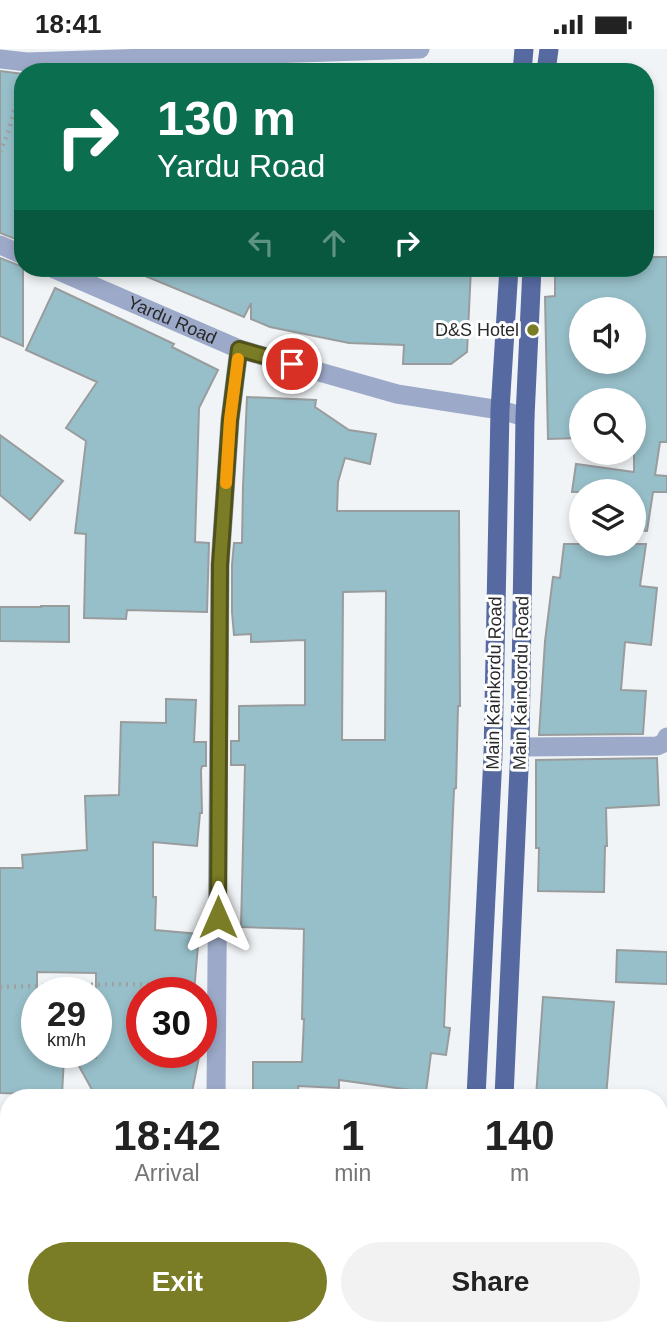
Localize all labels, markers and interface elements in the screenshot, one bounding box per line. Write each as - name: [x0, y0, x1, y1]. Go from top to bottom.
- text: 18:41: [35, 9, 102, 39]
- icon: right: [42, 91, 133, 182]
- text: 130 m: [157, 91, 296, 145]
- text: Yardu Road: [157, 148, 325, 184]
- icon: left: [242, 224, 280, 262]
- icon: ahead: [315, 224, 353, 262]
- icon: right: [388, 224, 426, 262]
- street label: Yardu Road: [125, 292, 220, 348]
- map controls: [569, 297, 646, 556]
- button: sound: [569, 297, 646, 374]
- place label: D&S Hotel: [435, 320, 519, 340]
- marker: D&S Hotel: [525, 322, 541, 338]
- pin: [262, 334, 322, 394]
- icon: arrive: [273, 345, 311, 383]
- button: search: [569, 388, 646, 465]
- button: layers: [569, 479, 646, 556]
- street label: Main Kainkordu Road: [482, 596, 506, 770]
- street label: Main Kaindordu Road: [509, 596, 533, 770]
- position arrow: [181, 880, 255, 954]
- speed limit sign: 30: [126, 977, 217, 1068]
- text: 29: [47, 994, 86, 1033]
- text: km/h: [47, 1030, 86, 1050]
- text: 18:42: [113, 1112, 221, 1159]
- text: 1: [341, 1112, 364, 1159]
- text: 140: [485, 1112, 555, 1159]
- text: Arrival: [134, 1160, 200, 1186]
- text: min: [334, 1160, 371, 1186]
- text: m: [510, 1160, 529, 1186]
- button: Exit: [28, 1242, 327, 1322]
- button: Share: [341, 1242, 640, 1322]

